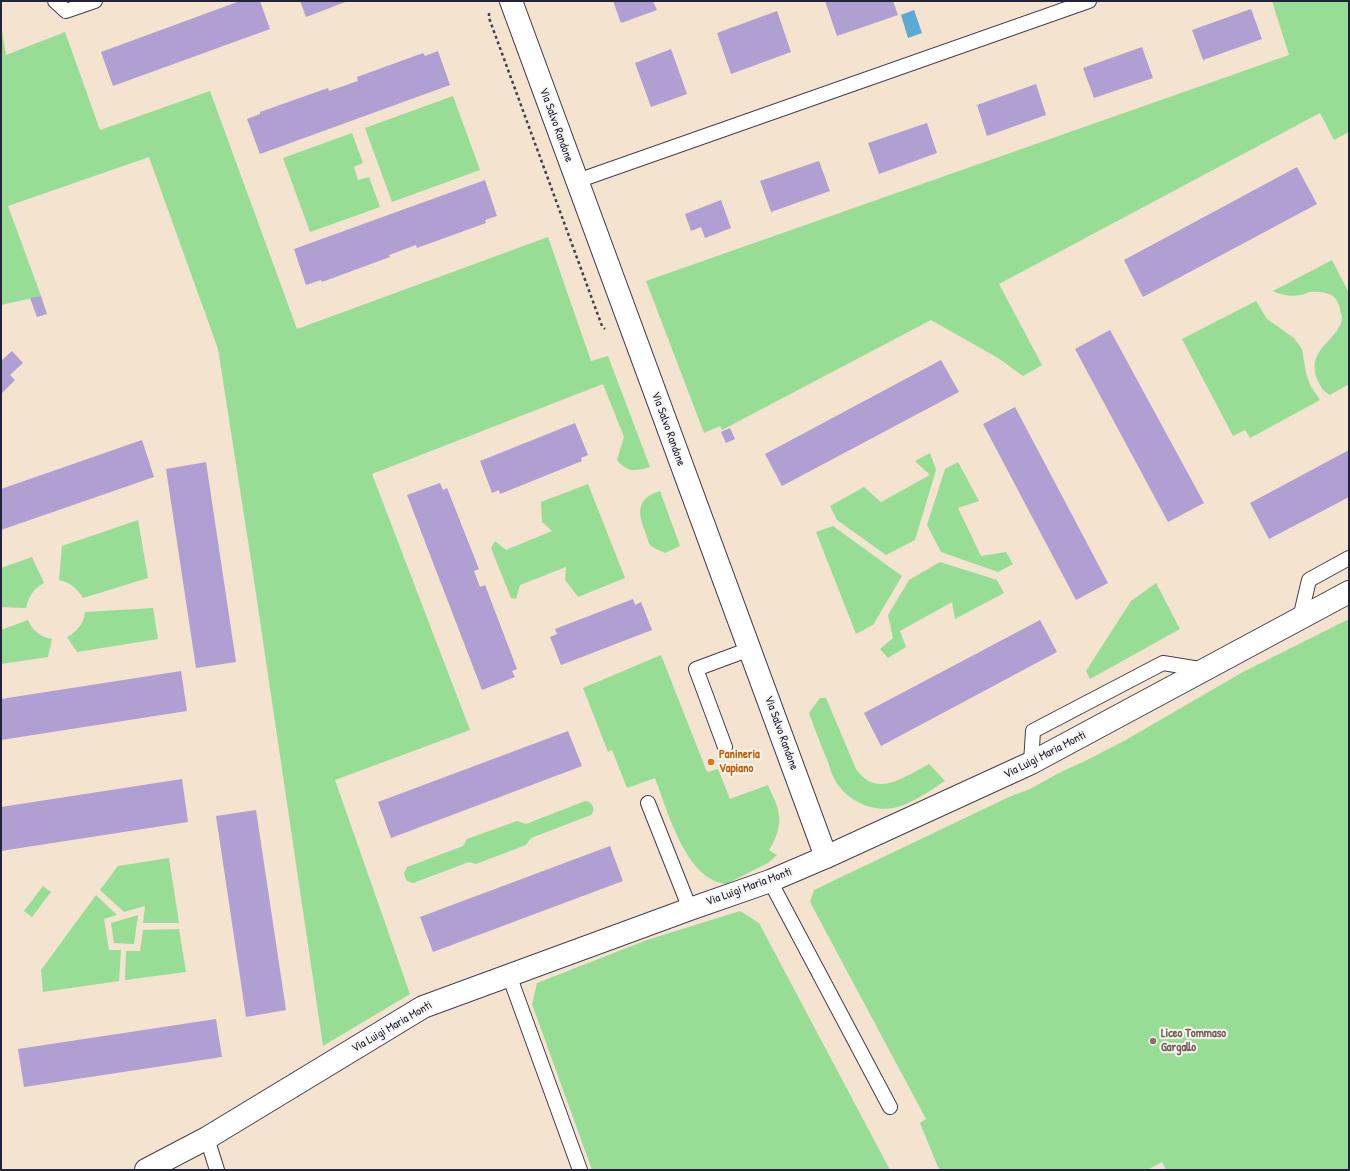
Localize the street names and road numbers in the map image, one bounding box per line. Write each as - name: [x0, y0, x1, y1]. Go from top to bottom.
- street label: Via Salvo Randone: [536, 86, 576, 164]
- street label: Via Salvo Randone: [648, 390, 688, 468]
- street label: Via Salvo Randone: [761, 694, 801, 772]
- street label: Via Luigi Maria Monti: [1001, 728, 1089, 782]
- street label: Via Luigi Maria Monti: [704, 865, 794, 909]
- street label: Via Luigi Maria Monti: [349, 998, 435, 1056]

